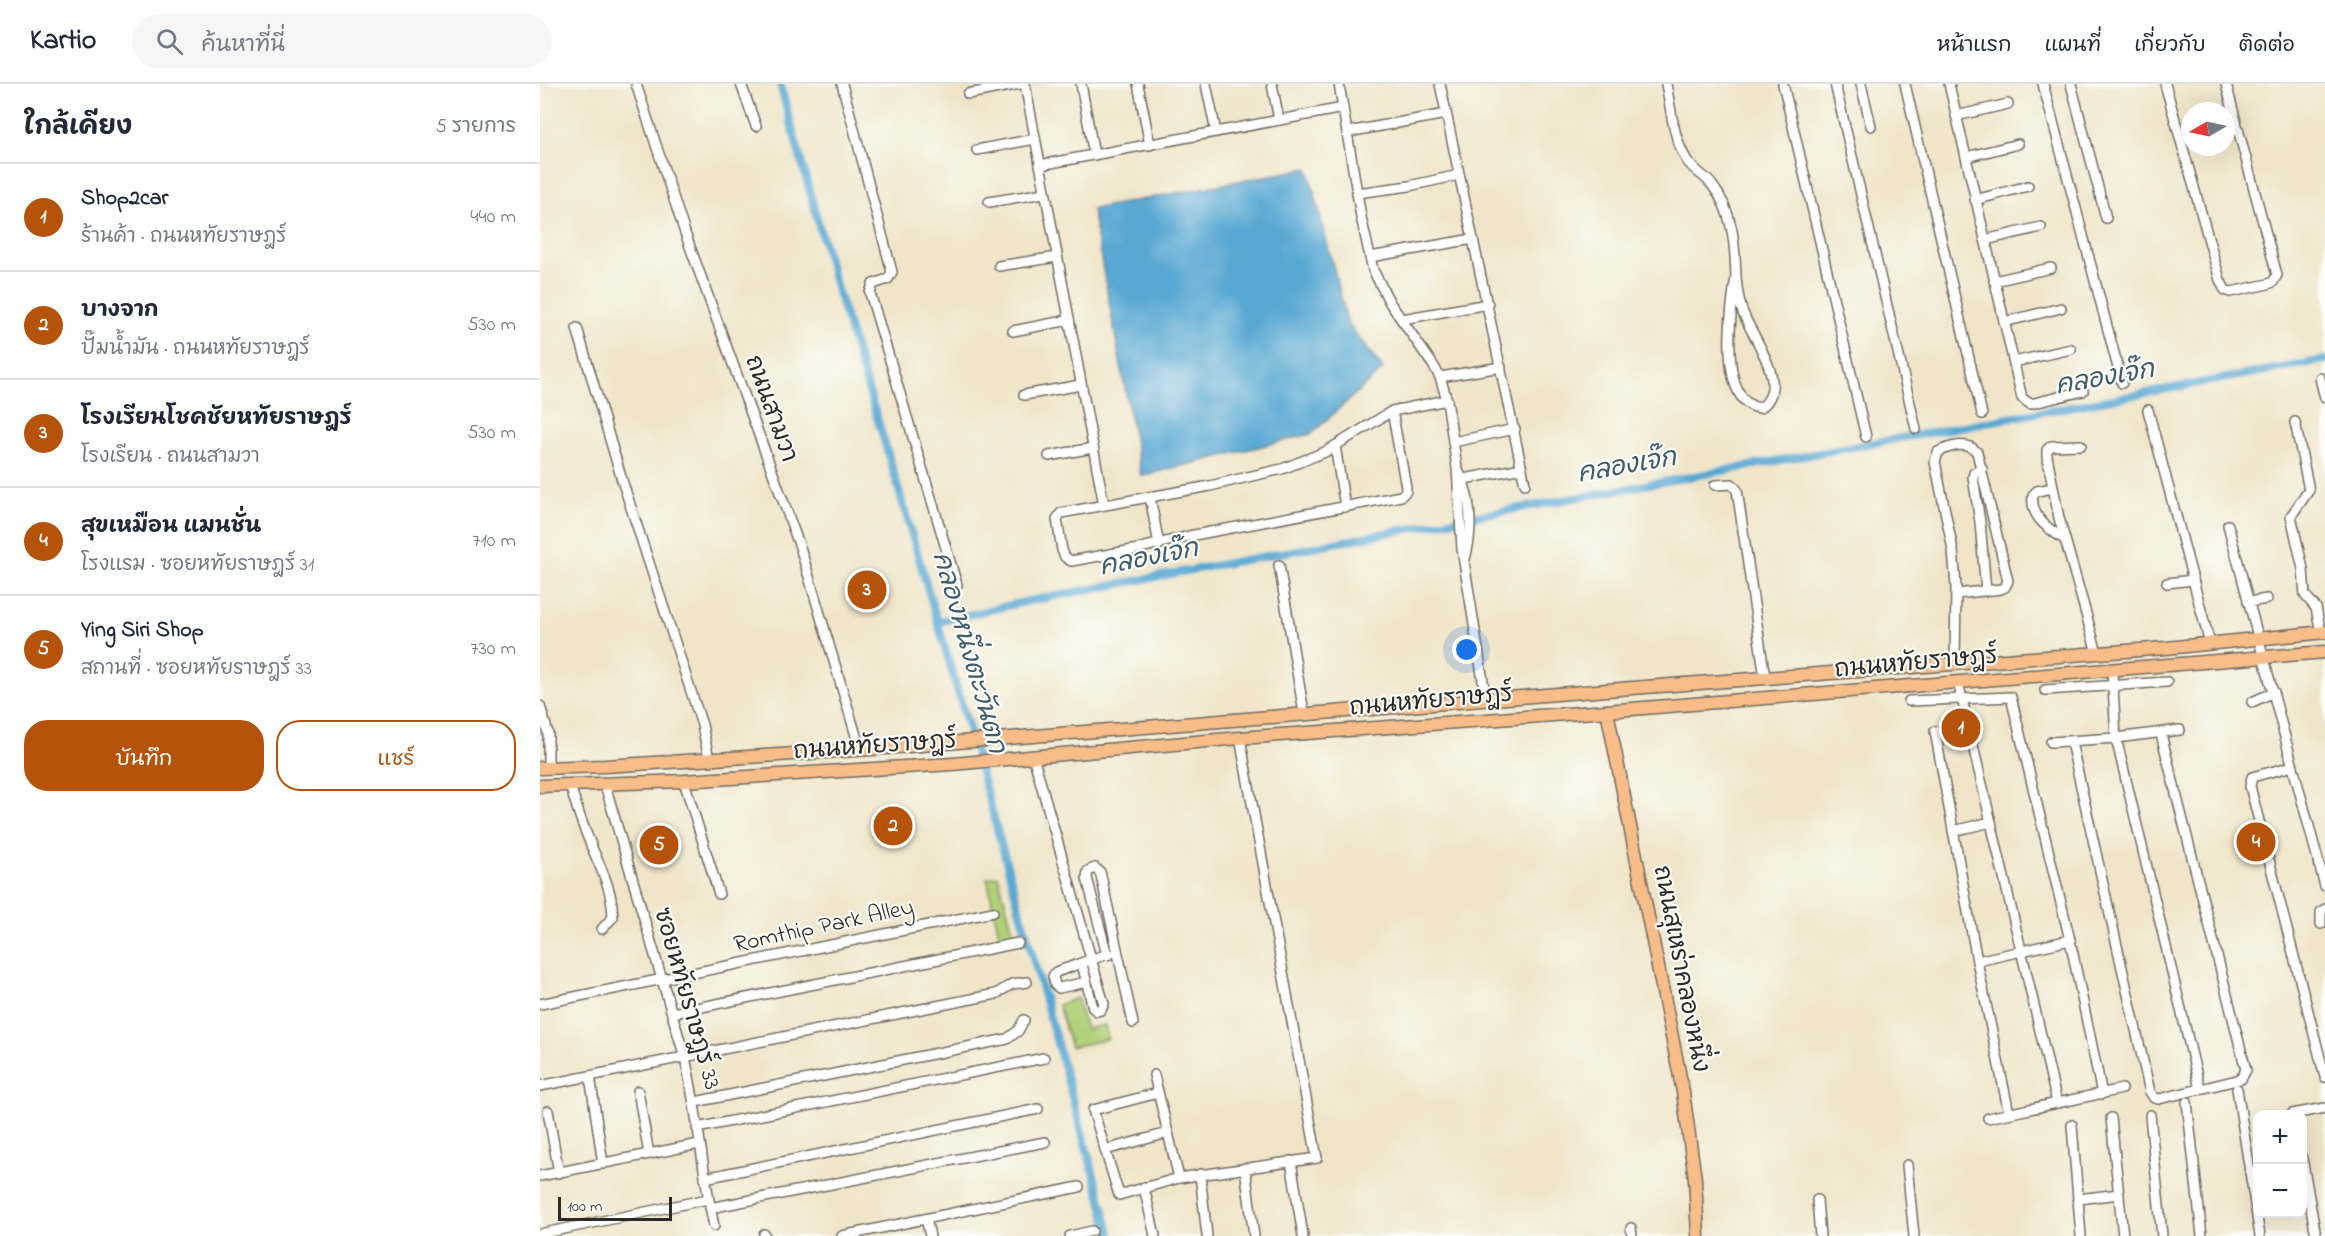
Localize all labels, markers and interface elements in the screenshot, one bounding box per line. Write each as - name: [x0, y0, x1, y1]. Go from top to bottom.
- search box: [132, 14, 552, 68]
- text: Kartio: [30, 21, 96, 62]
- icon: search: [153, 25, 186, 58]
- text: ค้นหาที่นี่: [201, 30, 285, 62]
- text: หน้าแรก: [1937, 31, 2012, 61]
- text: แผนที่: [2045, 31, 2101, 61]
- text: เกี่ยวกับ: [2134, 31, 2206, 61]
- text: ติดต่อ: [2239, 31, 2295, 61]
- north arrow: [2181, 102, 2235, 156]
- text: ใกล้เคียง: [24, 109, 132, 147]
- text: 5 รายการ: [435, 113, 516, 142]
- text: Shop2car: [81, 183, 168, 215]
- text: 1: [40, 203, 47, 232]
- text: 440 m: [470, 203, 516, 232]
- text: ร้านค้า · ถนนหทัยราษฎร์: [81, 223, 286, 252]
- text: บางจาก: [81, 295, 158, 327]
- text: 2: [39, 311, 48, 340]
- text: 530 m: [467, 311, 516, 340]
- text: ปั๊มน้ำมัน · ถนนหทัยราษฎร์: [81, 335, 310, 364]
- street label: ถนนสามวา: [734, 351, 806, 467]
- water label: คลองเจ๊ก: [2053, 351, 2159, 406]
- text: โรงเรียนโชคชัยหทัยราษฎร์: [81, 403, 352, 435]
- text: 3: [39, 419, 48, 448]
- text: 530 m: [467, 419, 516, 448]
- water label: คลองเจ๊ก: [1575, 439, 1681, 494]
- text: โรงเรียน · ถนนสามวา: [81, 443, 260, 472]
- text: สุขเหมือน แมนชั่น: [81, 511, 261, 543]
- text: 4: [39, 527, 48, 556]
- text: 710 m: [472, 527, 516, 556]
- water label: คลองเจ๊ก: [1097, 530, 1203, 587]
- water label: คลองหนึ่งตะวันตก: [921, 546, 1022, 759]
- text: โรงแรม · ซอยหทัยราษฎร์ 31: [81, 551, 314, 580]
- pin: 3: [848, 568, 886, 612]
- text: Ying Siri Shop: [81, 615, 204, 647]
- text: 5: [38, 635, 49, 664]
- text: 730 m: [470, 635, 516, 664]
- your location: [1452, 635, 1481, 664]
- street label: ถนนหทัยราษฎร์: [1833, 638, 1999, 689]
- text: สถานที่ · ซอยหทัยราษฎร์ 33: [81, 655, 312, 684]
- street label: ถนนหทัยราษฎร์: [1348, 676, 1514, 727]
- pin: 1: [1942, 706, 1980, 750]
- button: บันทึก: [24, 720, 264, 791]
- button: แชร์: [276, 720, 516, 791]
- street label: ถนนหทัยราษฎร์: [792, 723, 958, 770]
- pin: 2: [874, 804, 912, 848]
- pin: 4: [2236, 820, 2276, 864]
- pin: 5: [640, 822, 678, 867]
- street label: ถนนสุเหร่าคลองหนึ่ง: [1643, 861, 1723, 1075]
- street label: Romthip Park Alley: [731, 891, 918, 964]
- street label: ซอยหทัยราษฎร์ 33: [643, 904, 730, 1094]
- map controls: [2253, 1110, 2307, 1218]
- button: +: [2253, 1110, 2307, 1164]
- button: −: [2253, 1164, 2307, 1218]
- scale bar: [558, 1194, 672, 1222]
- text: 100 m: [567, 1195, 602, 1219]

